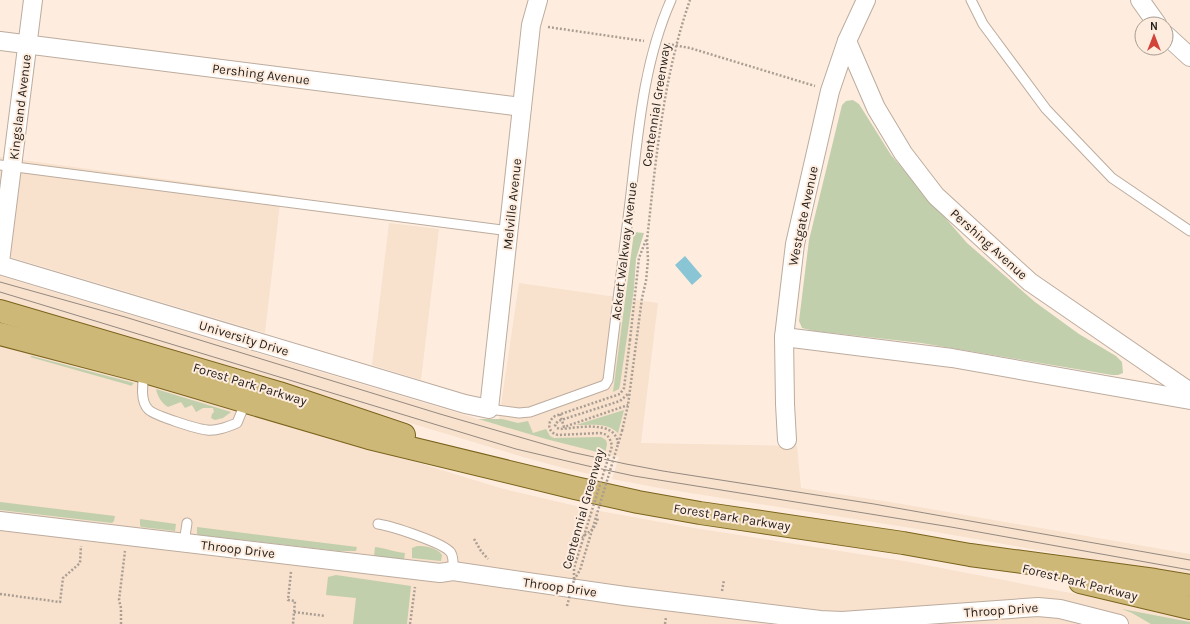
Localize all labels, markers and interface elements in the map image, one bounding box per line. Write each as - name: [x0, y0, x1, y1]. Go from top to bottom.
- north arrow: [1134, 16, 1174, 56]
- text: N: [1150, 20, 1158, 33]
- street label: Centennial Greenway: [639, 42, 673, 168]
- street label: Kingsland Avenue: [6, 53, 34, 161]
- street label: Pershing Avenue: [211, 61, 311, 87]
- street label: Melville Avenue: [500, 157, 524, 250]
- street label: Westgate Avenue: [785, 164, 821, 267]
- street label: Ackert Walkway Avenue: [608, 181, 640, 321]
- street label: Pershing Avenue: [947, 206, 1031, 283]
- street label: University Drive: [197, 317, 291, 359]
- street label: Forest Park Parkway: [191, 360, 309, 408]
- street label: Centennial Greenway: [559, 447, 607, 571]
- street label: Forest Park Parkway: [672, 500, 792, 534]
- street label: Throop Drive: [200, 537, 276, 561]
- street label: Forest Park Parkway: [1021, 560, 1139, 604]
- street label: Throop Drive: [522, 574, 598, 600]
- street label: Throop Drive: [963, 600, 1039, 620]

